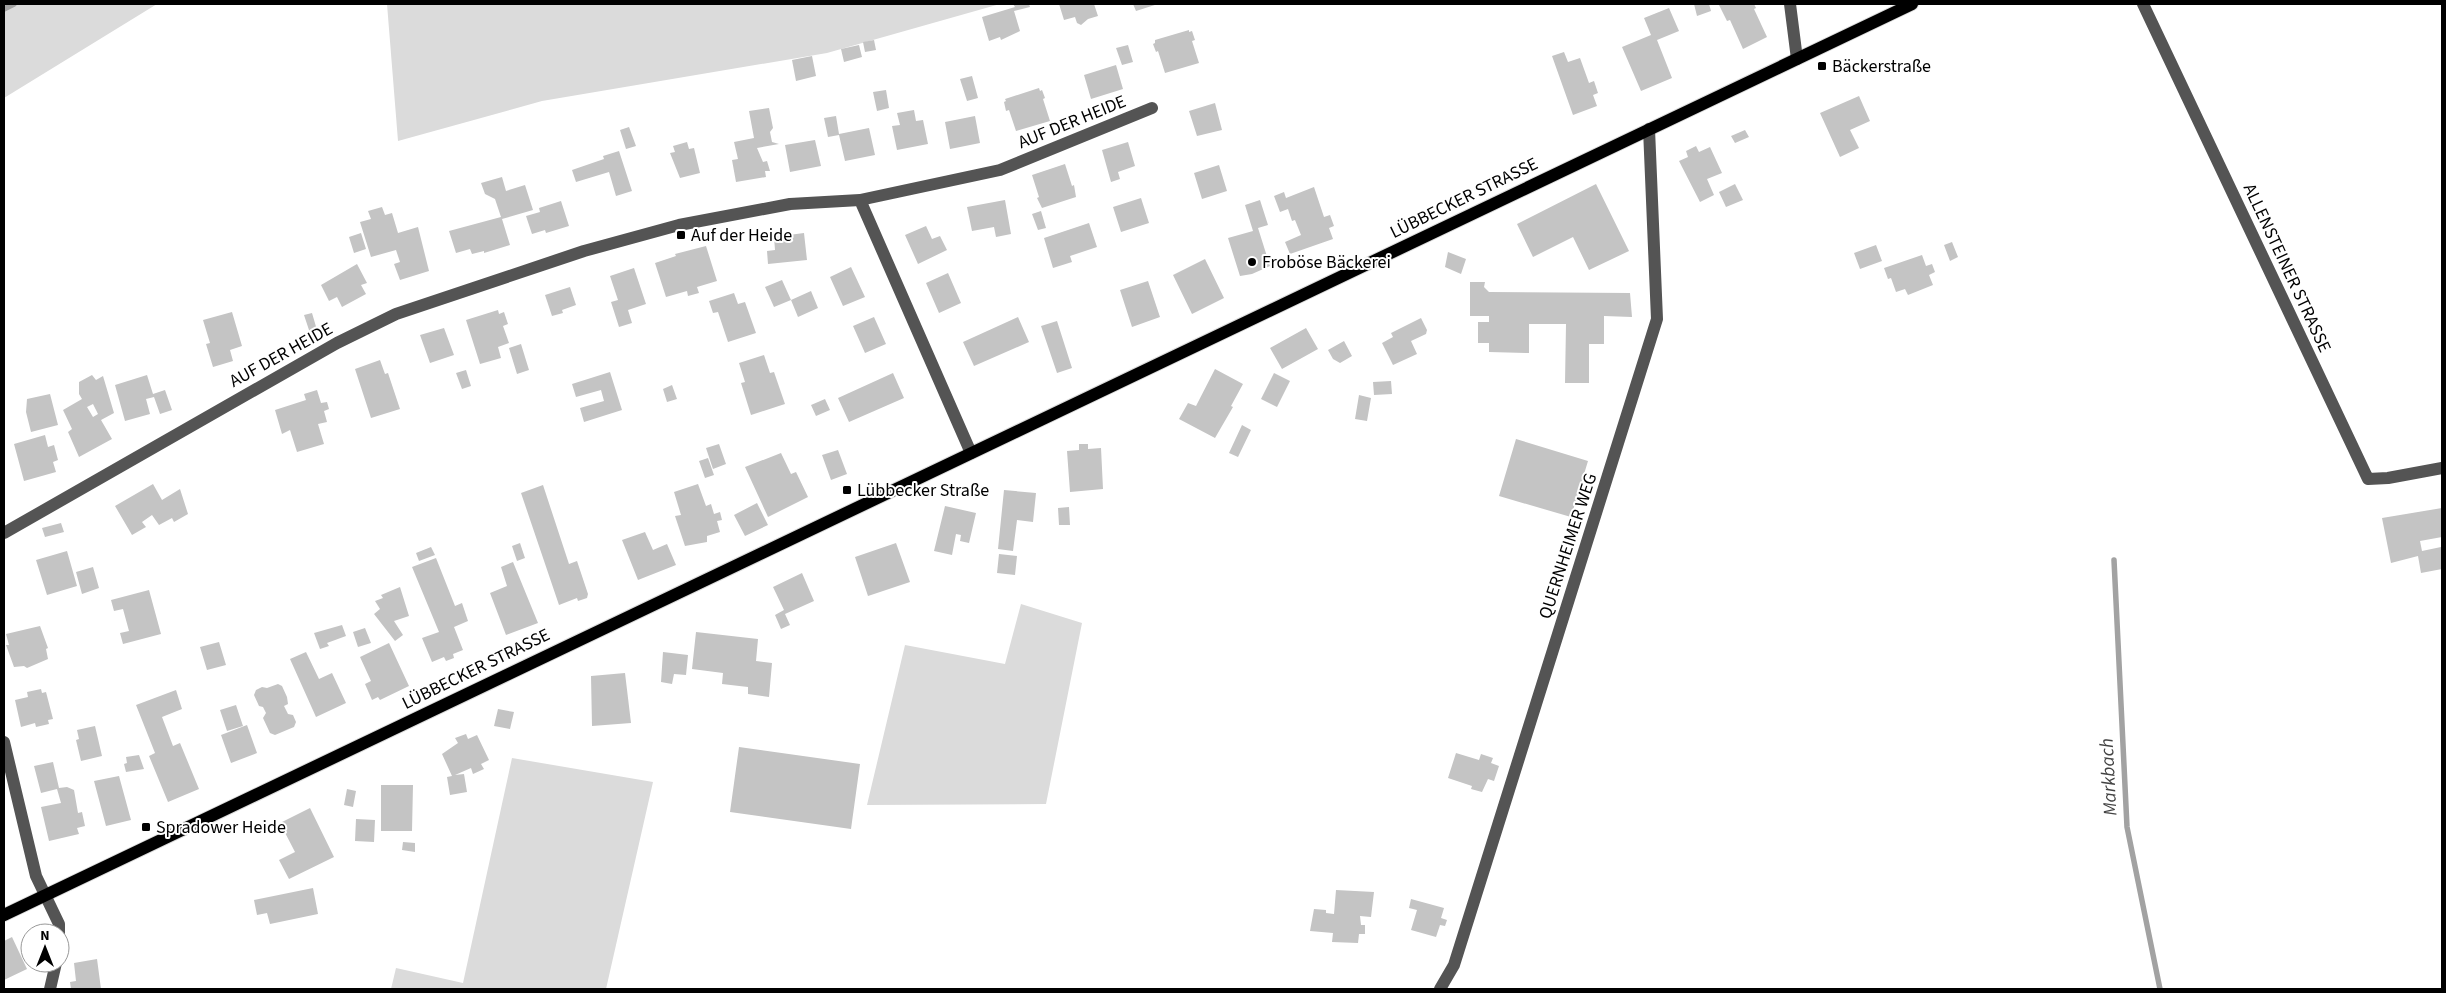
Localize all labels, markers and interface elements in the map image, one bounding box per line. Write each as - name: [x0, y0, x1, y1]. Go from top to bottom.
- place label: Bäckerstraße: [1832, 54, 1931, 79]
- marker: Bäckerstraße: [1816, 60, 1828, 72]
- street label: AUF DER HEIDE: [1014, 89, 1130, 155]
- street label: LÜBBECKER STRASSE: [1386, 151, 1542, 245]
- street label: ALLENSTEINER STRASSE: [2237, 179, 2337, 357]
- place label: Auf der Heide: [691, 223, 792, 248]
- marker: Auf der Heide: [675, 229, 687, 241]
- place label: Froböse Bäckerei: [1262, 250, 1391, 275]
- marker: Froböse Bäckerei: [1246, 256, 1258, 268]
- street label: AUF DER HEIDE: [225, 316, 337, 394]
- street label: QUERNHEIMER WEG: [1533, 470, 1603, 622]
- place label: Lübbecker Straße: [857, 478, 989, 503]
- marker: Lübbecker Straße: [841, 484, 853, 496]
- street label: LÜBBECKER STRASSE: [398, 622, 554, 716]
- water label: Markbach: [2093, 737, 2125, 817]
- place label: Spradower Heide: [156, 815, 286, 840]
- marker: Spradower Heide: [140, 821, 152, 833]
- north arrow: [20, 923, 70, 973]
- text: N: [40, 926, 50, 946]

